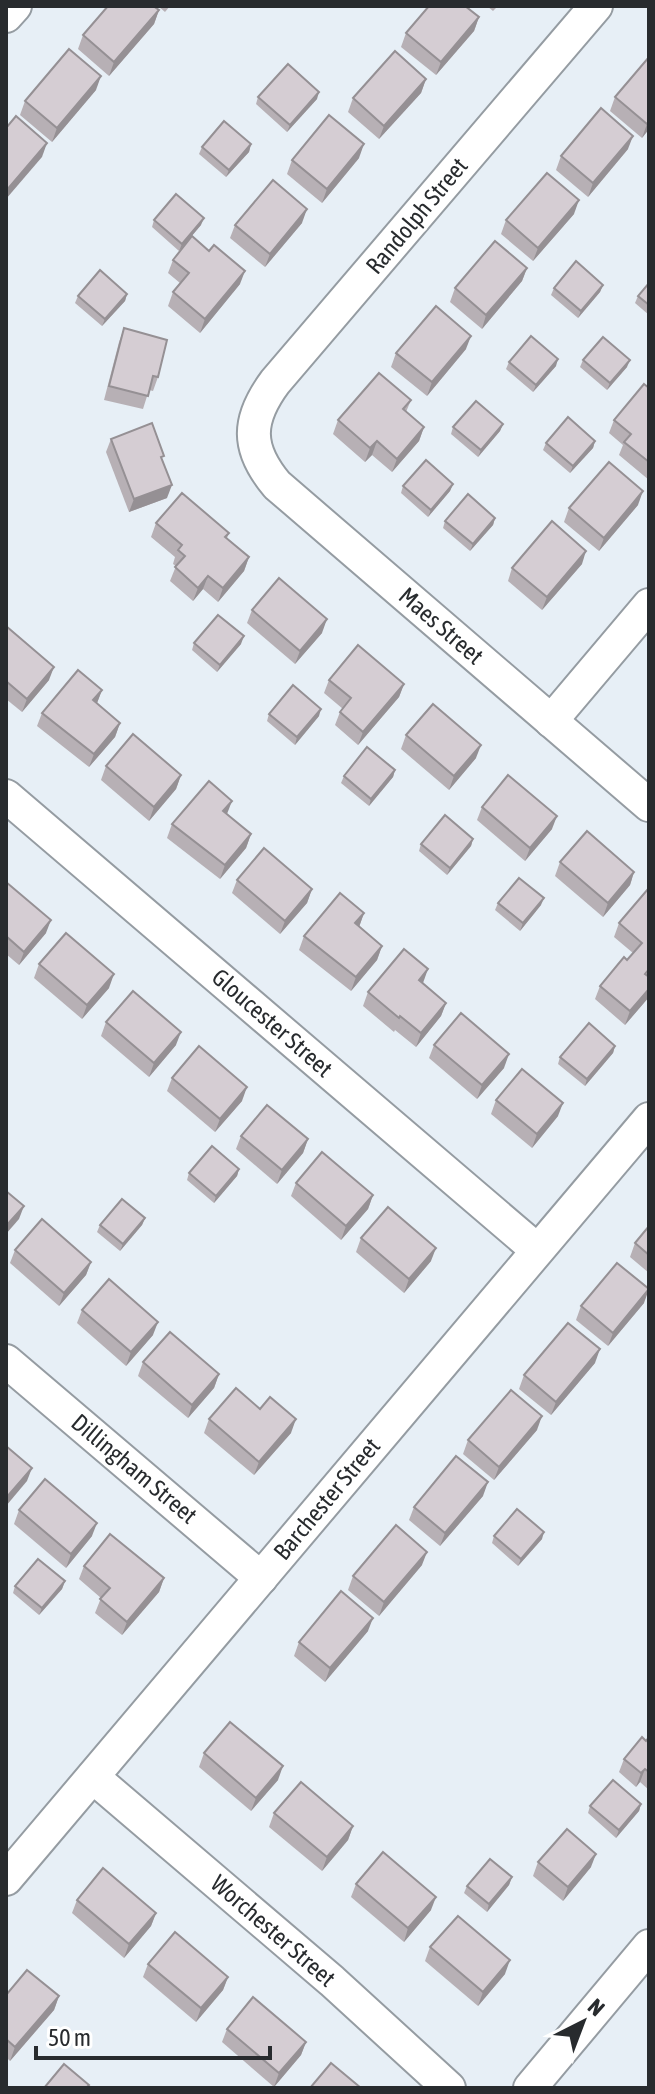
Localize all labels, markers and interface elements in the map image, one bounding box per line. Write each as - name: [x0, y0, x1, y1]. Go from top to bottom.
- street label: Randolph Street: [360, 152, 473, 279]
- street label: Maes Street: [394, 582, 489, 670]
- street label: Gloucester Street: [207, 963, 338, 1082]
- street label: Dillingham Street: [66, 1408, 203, 1529]
- street label: Barchester Street: [268, 1432, 385, 1565]
- street label: Worchester Street: [206, 1869, 341, 1992]
- north arrow: [543, 1982, 623, 2062]
- text: N: [583, 1993, 610, 2021]
- scale bar: [36, 2010, 270, 2060]
- text: 50 m: [48, 2024, 91, 2051]

